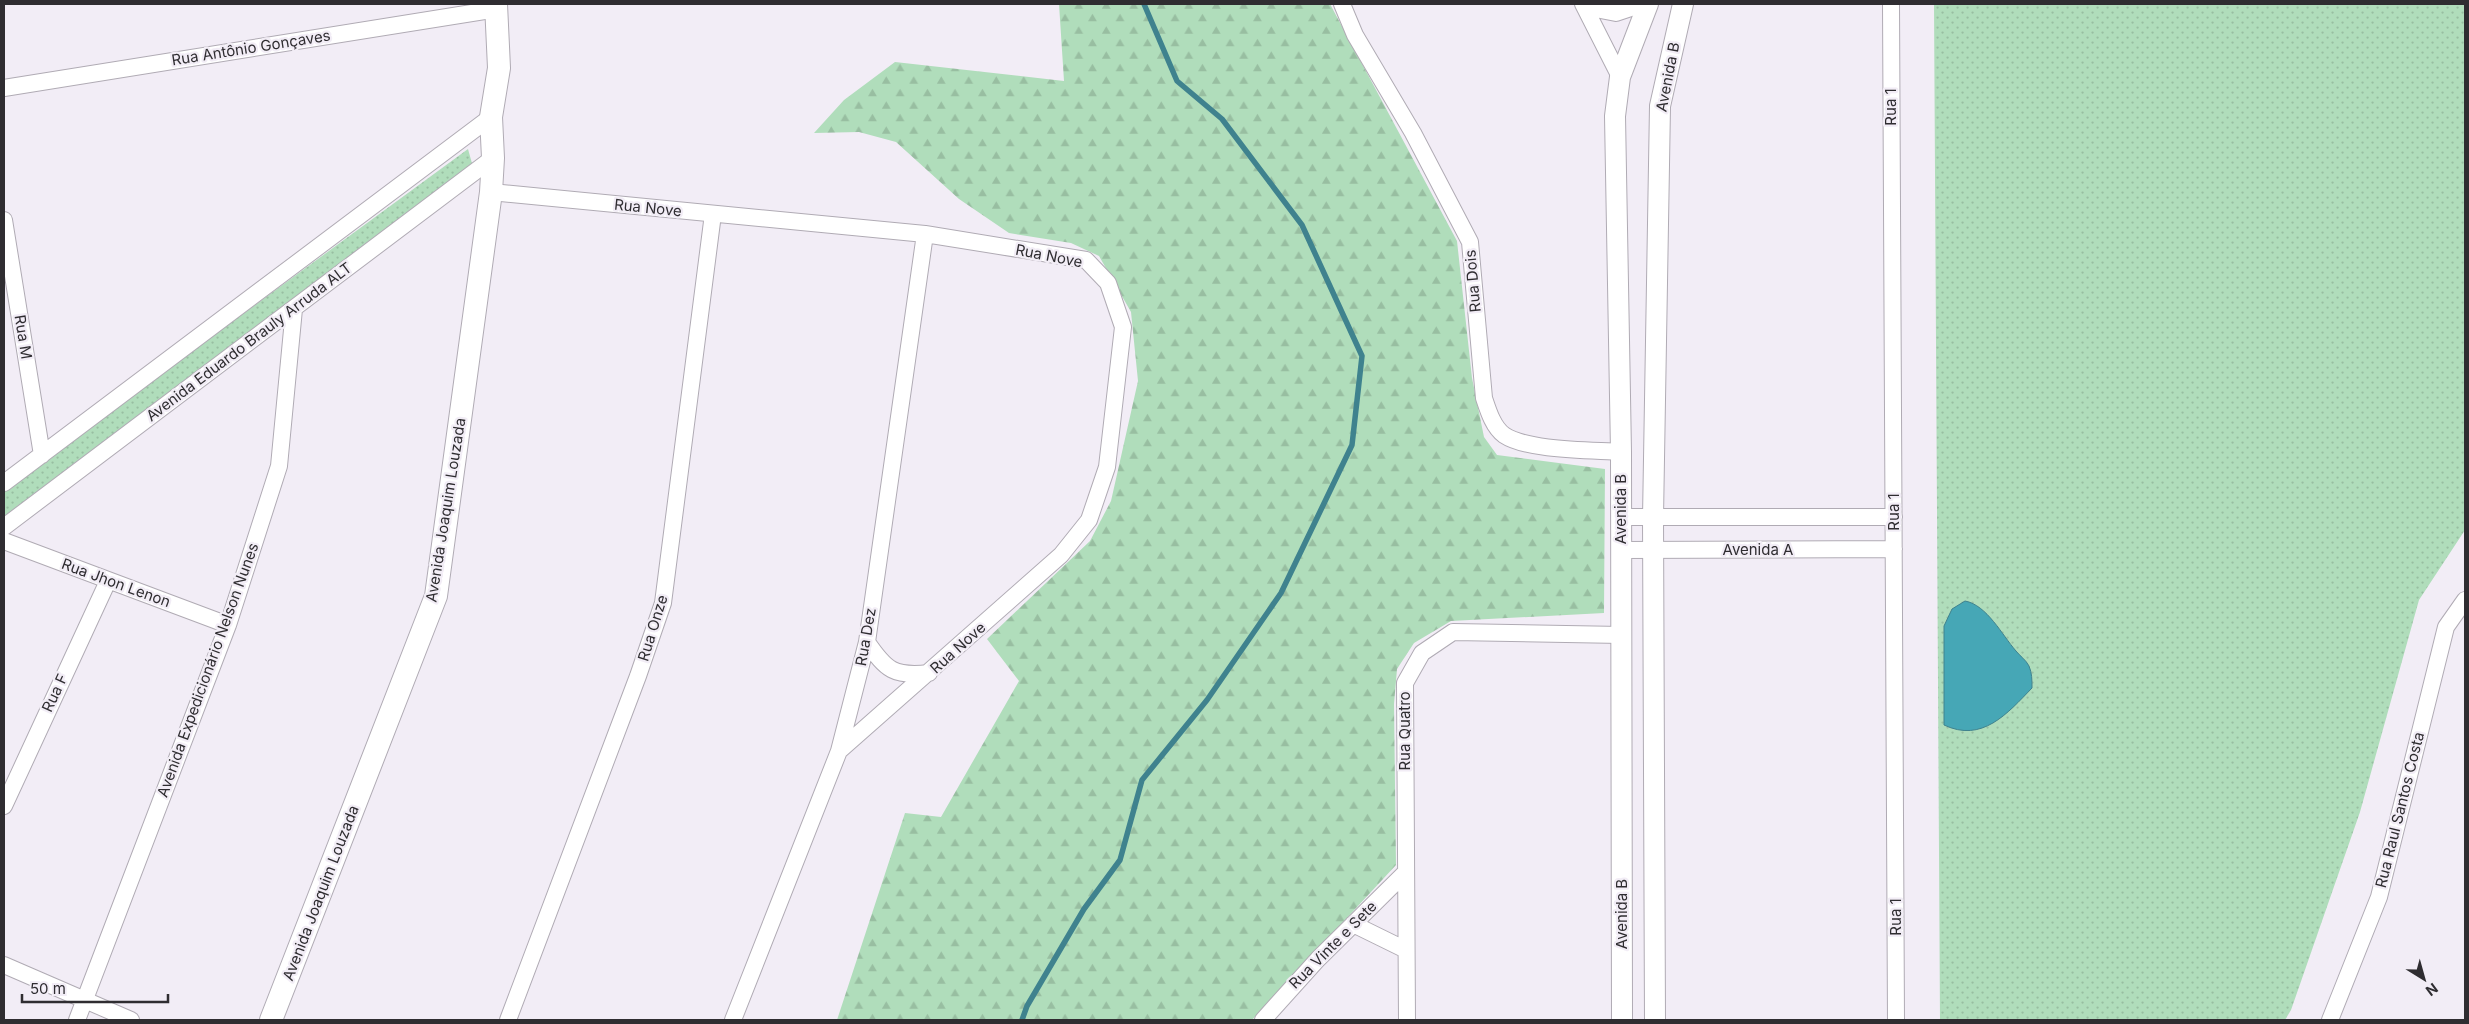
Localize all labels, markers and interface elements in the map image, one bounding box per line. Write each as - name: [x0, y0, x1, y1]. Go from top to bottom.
- street label: Rua Antônio Gonçaves: [170, 26, 332, 69]
- street label: Avenida B: [1651, 41, 1684, 113]
- street label: Rua 1: [1881, 88, 1900, 126]
- street label: Rua Nove: [613, 194, 683, 221]
- street label: Rua Nove: [1014, 240, 1084, 271]
- street label: Rua Dois: [1460, 249, 1485, 313]
- street label: Avenida Eduardo Brauly Arruda ALT: [142, 258, 355, 425]
- street label: Rua M: [11, 313, 36, 360]
- street label: Avenida Joaquim Louzada: [422, 416, 469, 603]
- street label: Avenida B: [1611, 474, 1630, 544]
- street label: Rua 1: [1884, 493, 1903, 531]
- street label: Avenida Expedicionário Nelson Nunes: [153, 540, 262, 799]
- street label: Avenida A: [1723, 540, 1793, 559]
- street label: Rua Jhon Lenon: [59, 554, 173, 611]
- street label: Rua Onze: [633, 592, 672, 663]
- street label: Rua Dez: [851, 606, 880, 668]
- street label: Rua Nove: [926, 618, 989, 677]
- street label: Rua F: [37, 671, 72, 715]
- street label: Rua Quatro: [1395, 691, 1414, 771]
- street label: Rua Raul Santos Costa: [2371, 730, 2428, 890]
- street label: Avenida Joaquim Louzada: [278, 802, 363, 983]
- street label: Avenida B: [1612, 879, 1631, 949]
- street label: Rua Vinte e Sete: [1285, 897, 1381, 993]
- street label: Rua 1: [1886, 898, 1905, 936]
- north arrow: [2399, 954, 2449, 1004]
- scale bar: [22, 972, 169, 1004]
- text: 50 m: [30, 979, 66, 998]
- text: N: [2423, 980, 2442, 1000]

